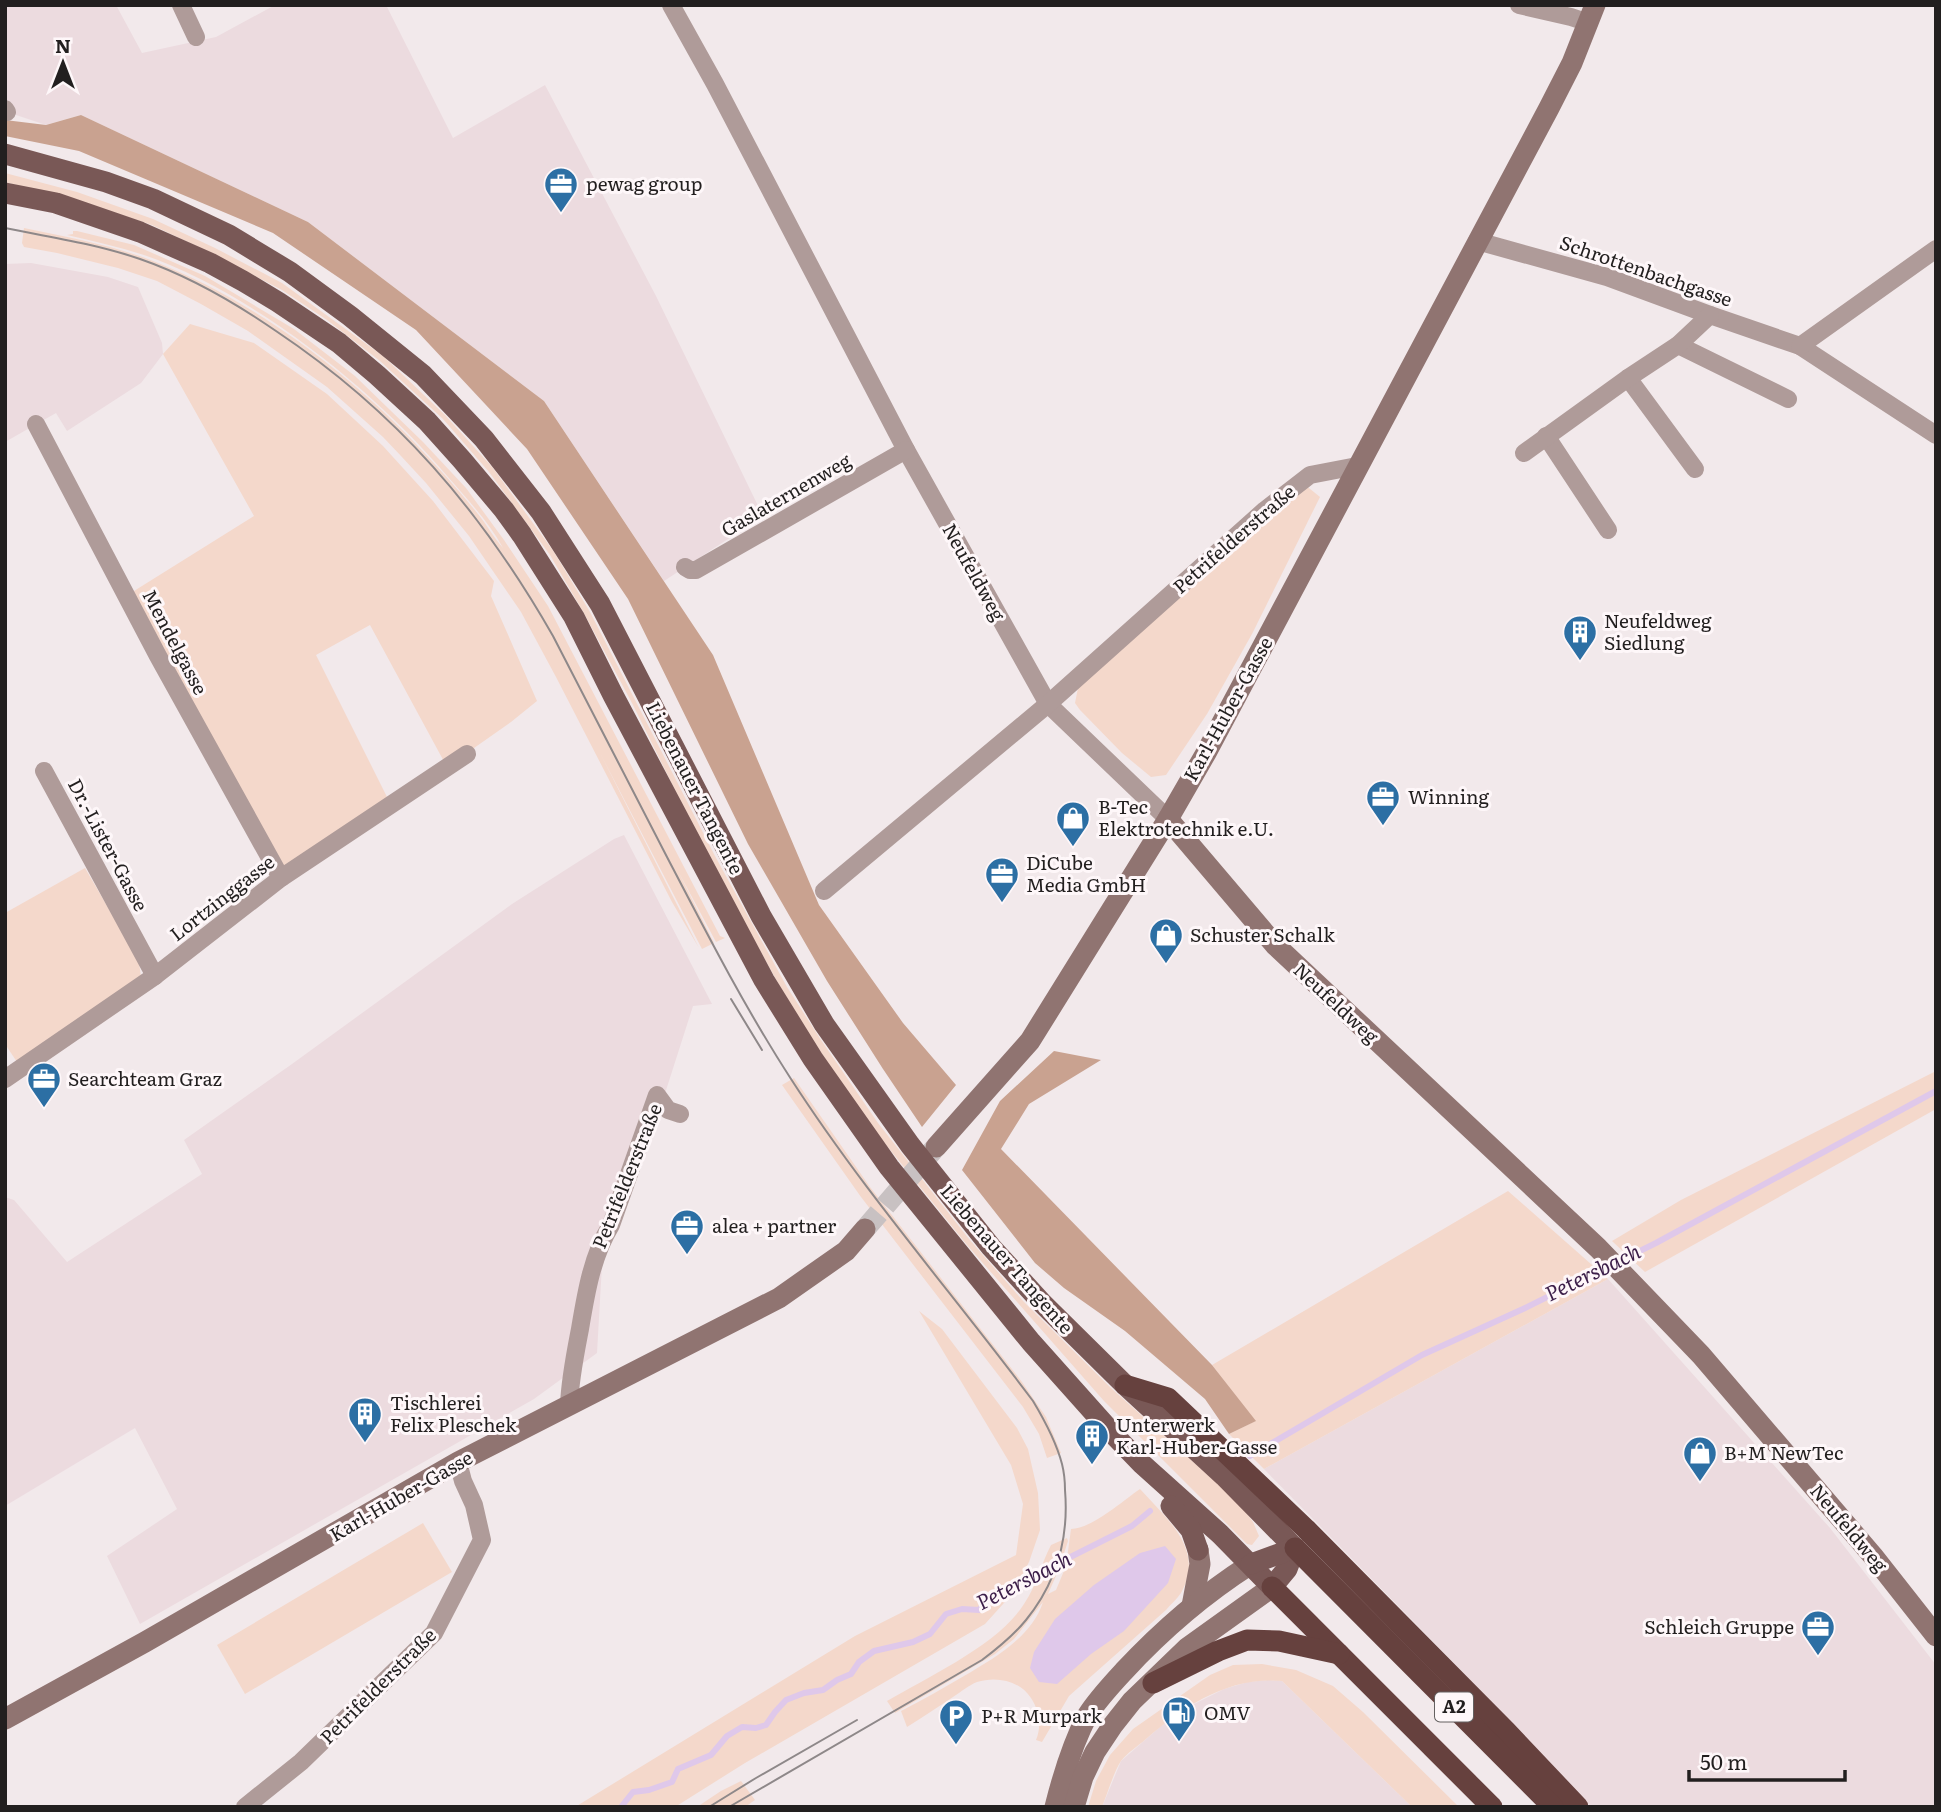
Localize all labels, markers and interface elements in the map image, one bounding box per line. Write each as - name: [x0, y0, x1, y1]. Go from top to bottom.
- north arrow: [28, 28, 98, 98]
- text: N: [55, 31, 71, 59]
- office icon: pewag group: [542, 165, 580, 214]
- place label: pewag group: [586, 169, 702, 197]
- street label: Schrottenbachgasse: [1556, 227, 1736, 313]
- street label: Gaslaternenweg: [715, 445, 856, 543]
- street label: Petrifelderstraße: [1166, 477, 1301, 599]
- street label: Neufeldweg: [937, 518, 1013, 626]
- street label: Mendelgasse: [136, 584, 215, 699]
- place label: Neufeldweg Siedlung: [1604, 606, 1712, 656]
- building icon: Neufeldweg Siedlung: [1561, 613, 1599, 662]
- street label: Karl-Huber-Gasse: [1176, 631, 1279, 786]
- street label: Liebenauer Tangente: [640, 696, 752, 879]
- street label: Dr.-Lister-Gasse: [62, 773, 156, 916]
- office icon: Winning: [1364, 778, 1402, 827]
- place label: Winning: [1408, 782, 1490, 810]
- place label: B-Tec Elektrotechnik e.U.: [1098, 792, 1274, 842]
- shop icon: B-Tec Elektrotechnik e.U.: [1054, 799, 1092, 848]
- street label: Lortzinggasse: [163, 847, 280, 947]
- place label: DiCube Media GmbH: [1026, 848, 1146, 898]
- office icon: DiCube Media GmbH: [983, 855, 1021, 904]
- shop icon: Schuster Schalk: [1147, 916, 1185, 965]
- place label: Schuster Schalk: [1190, 920, 1335, 948]
- street label: Neufeldweg: [1288, 955, 1386, 1049]
- office icon: Searchteam Graz: [25, 1060, 63, 1109]
- place label: Searchteam Graz: [68, 1064, 222, 1092]
- street label: Petrifelderstraße: [584, 1099, 668, 1252]
- street label: Liebenauer Tangente: [935, 1177, 1081, 1339]
- office icon: alea + partner: [668, 1207, 706, 1256]
- place label: alea + partner: [712, 1211, 836, 1239]
- water label: Petersbach: [1539, 1234, 1646, 1307]
- place label: Tischlerei Felix Pleschek: [390, 1388, 517, 1438]
- building icon: Tischlerei Felix Pleschek: [346, 1395, 384, 1444]
- place label: Unterwerk Karl-Huber-Gasse: [1116, 1410, 1277, 1460]
- building icon: Unterwerk Karl-Huber-Gasse: [1073, 1417, 1111, 1466]
- shop icon: B+M NewTec: [1681, 1434, 1719, 1483]
- place label: B+M NewTec: [1724, 1438, 1843, 1466]
- street label: Karl-Huber-Gasse: [324, 1443, 477, 1548]
- street label: Neufeldweg: [1804, 1477, 1895, 1578]
- water label: Petersbach: [970, 1541, 1076, 1616]
- office icon: Schleich Gruppe: [1799, 1608, 1837, 1657]
- place label: Schleich Gruppe: [1644, 1612, 1794, 1640]
- street label: Petrifelderstraße: [313, 1621, 442, 1750]
- road number: A2: [1435, 1692, 1473, 1722]
- fuel station icon: OMV: [1160, 1694, 1198, 1743]
- parking icon: P+R Murpark: [937, 1697, 975, 1746]
- place label: OMV: [1204, 1698, 1251, 1726]
- place label: P+R Murpark: [981, 1701, 1103, 1729]
- scale bar: [1689, 1738, 1845, 1782]
- text: 50 m: [1700, 1745, 1747, 1776]

